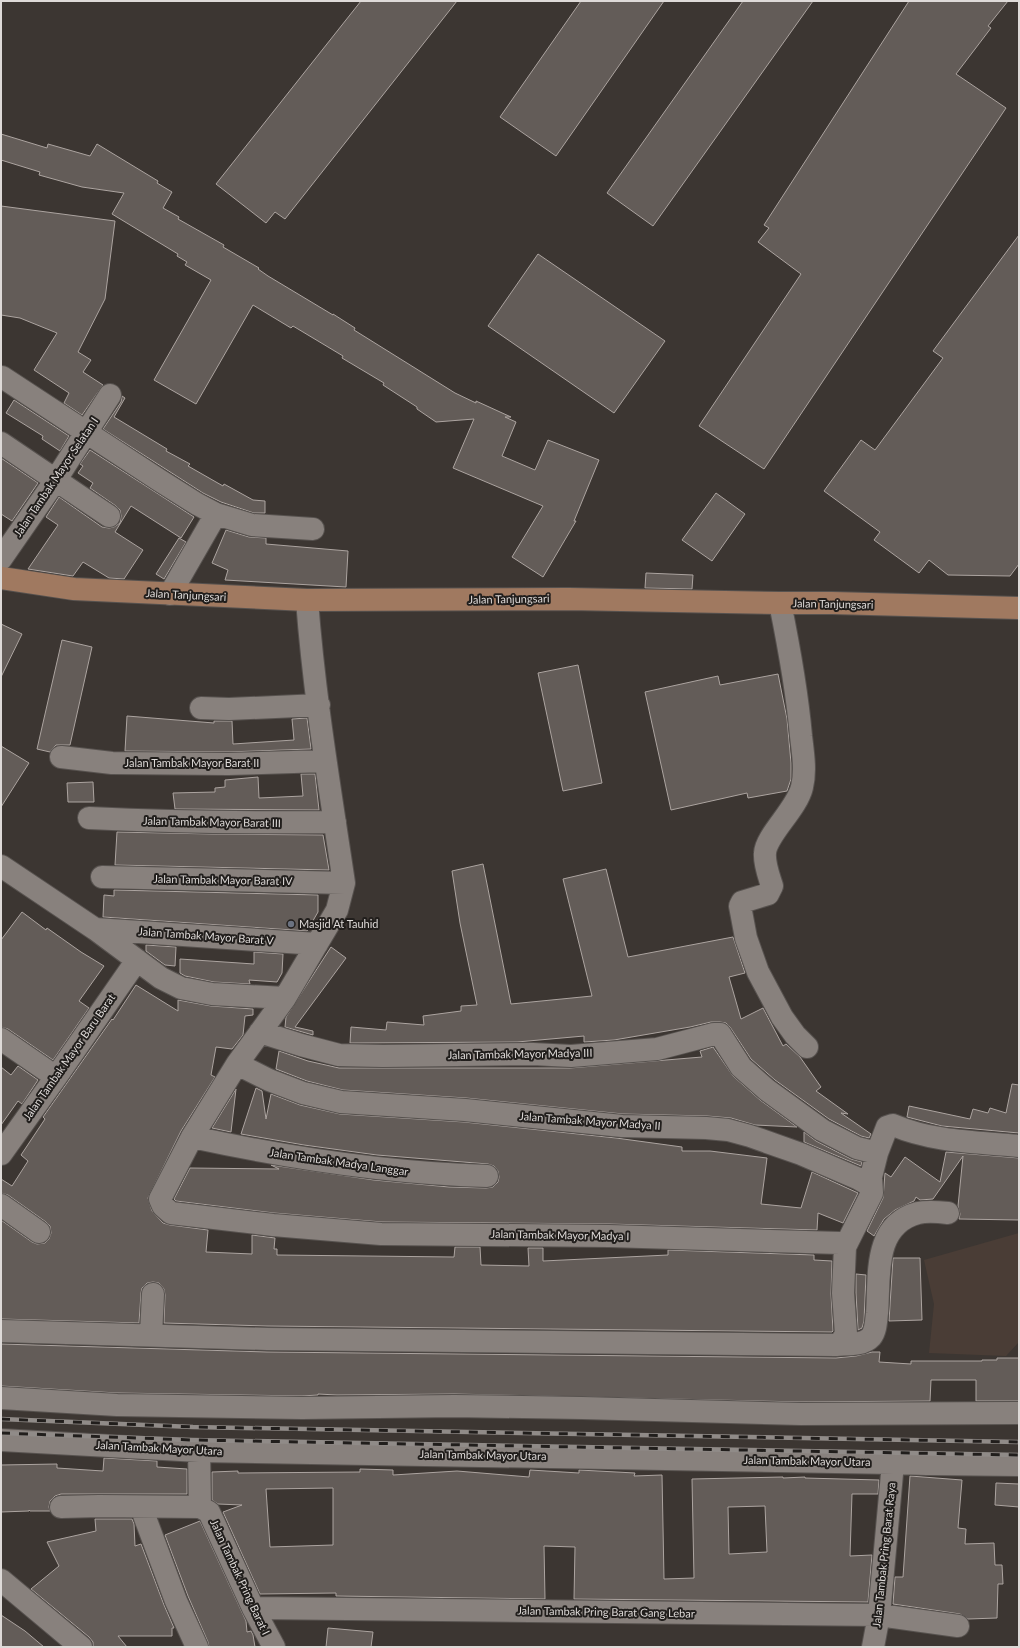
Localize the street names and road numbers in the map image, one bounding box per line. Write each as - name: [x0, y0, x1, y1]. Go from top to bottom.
- street label: Jalan Tambak Mayor Selatan I: [11, 415, 100, 539]
- street label: Jalan Tanjungsari: [145, 586, 227, 603]
- street label: Jalan Tanjungsari: [468, 591, 550, 606]
- street label: Jalan Tanjungsari: [792, 596, 874, 611]
- street label: Jalan Tambak Mayor Barat II: [125, 756, 259, 769]
- street label: Jalan Tambak Mayor Barat III: [143, 814, 281, 829]
- street label: Jalan Tambak Mayor Barat IV: [153, 872, 293, 887]
- street label: Jalan Tambak Mayor Barat V: [138, 924, 275, 947]
- street label: Jalan Tambak Mayor Baru Barat: [20, 991, 117, 1122]
- street label: Jalan Tambak Mayor Madya III: [447, 1046, 593, 1061]
- street label: Jalan Tambak Mayor Madya II: [519, 1109, 661, 1132]
- street label: Jalan Tambak Madya Langgar: [269, 1145, 409, 1178]
- street label: Jalan Tambak Mayor Madya I: [491, 1227, 629, 1242]
- street label: Jalan Tambak Mayor Utara: [95, 1438, 223, 1457]
- street label: Jalan Tambak Mayor Utara: [419, 1447, 547, 1462]
- street label: Jalan Tambak Mayor Utara: [743, 1453, 871, 1468]
- street label: Jalan Tambak Pring Barat Raya: [869, 1482, 898, 1628]
- street label: Jalan Tambak Pring Barat I: [208, 1517, 273, 1637]
- street label: Jalan Tambak Pring Barat Gang Lebar: [517, 1603, 695, 1620]

